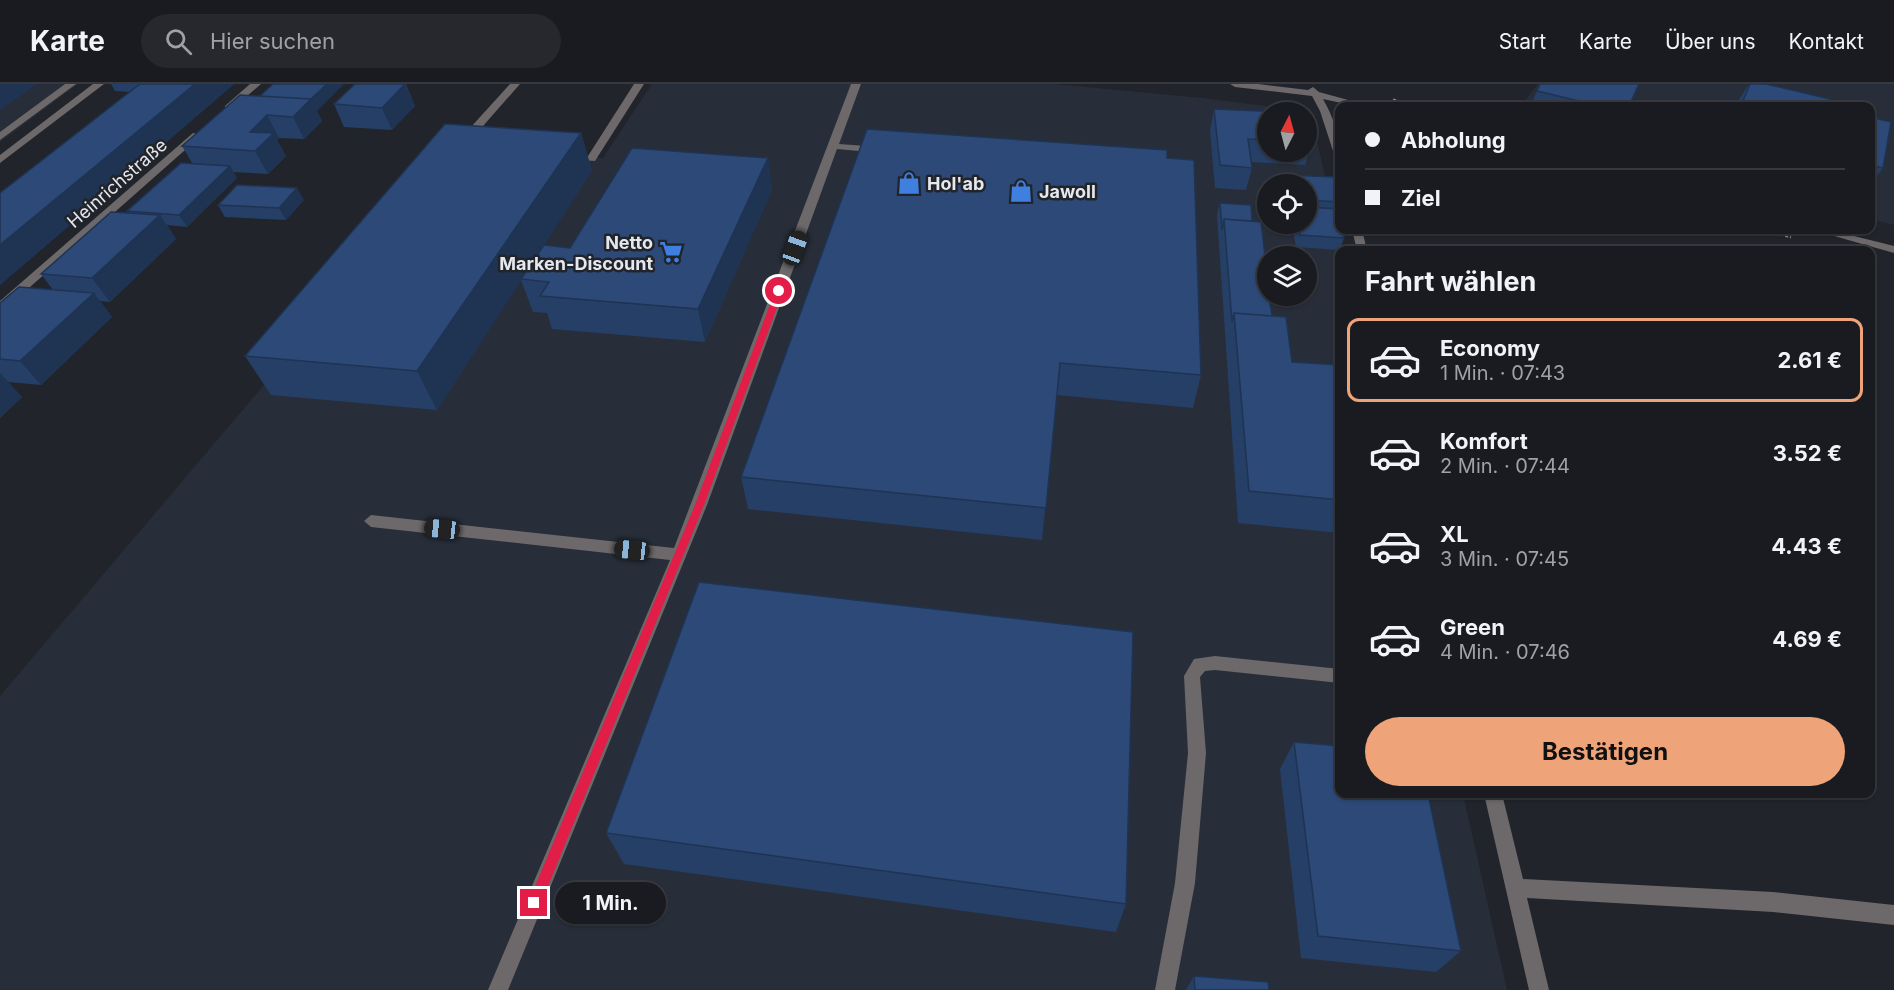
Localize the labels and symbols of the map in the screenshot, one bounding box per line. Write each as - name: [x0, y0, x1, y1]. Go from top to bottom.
- north arrow: [1257, 102, 1317, 162]
- street label: Heinrichstraße: [63, 134, 171, 232]
- shop icon: Hol'ab: [896, 170, 922, 196]
- place label: Hol'ab: [927, 173, 984, 194]
- shop icon: Jawoll: [1008, 178, 1034, 204]
- place label: Jawoll: [1039, 181, 1096, 202]
- car: [780, 228, 810, 268]
- place label: Netto Marken-Discount: [499, 232, 653, 274]
- supermarket icon: Netto Marken-Discount: [658, 239, 684, 265]
- route start: [765, 277, 792, 304]
- car: [423, 518, 461, 540]
- car: [613, 539, 651, 561]
- callout: 1 Min.: [555, 882, 666, 924]
- route end: [520, 889, 547, 916]

